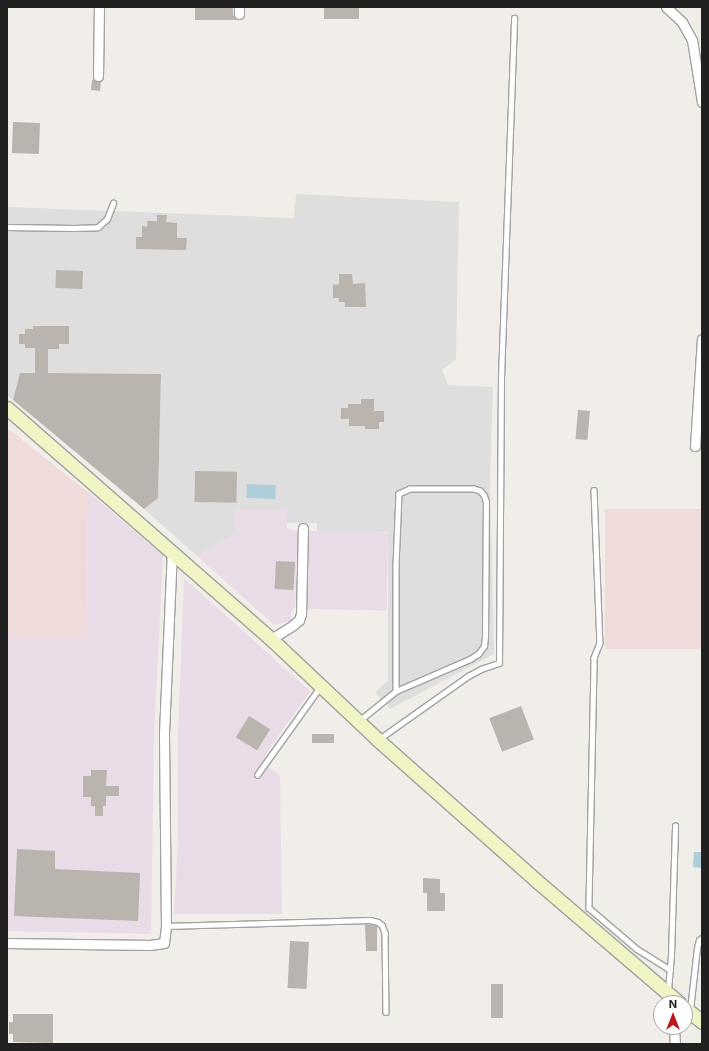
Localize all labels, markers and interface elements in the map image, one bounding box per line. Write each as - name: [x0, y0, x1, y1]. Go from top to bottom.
- north arrow: [653, 995, 693, 1035]
- text: N: [669, 997, 677, 1011]

